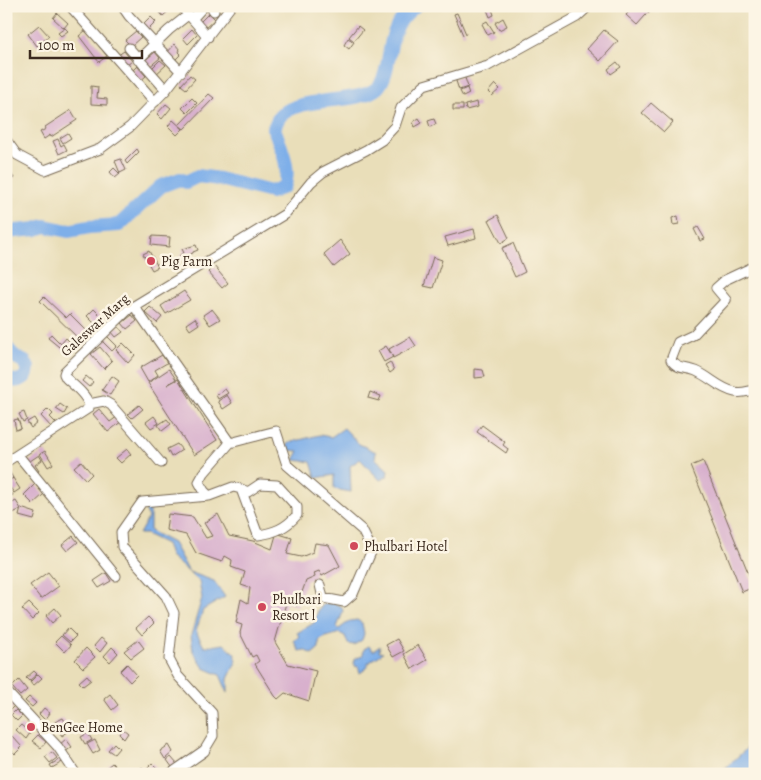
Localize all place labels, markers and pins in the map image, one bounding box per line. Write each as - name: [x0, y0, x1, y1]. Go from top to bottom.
- place label: Pig Farm: [161, 252, 213, 271]
- marker: Pig Farm: [145, 255, 157, 267]
- place label: Phulbari Hotel: [364, 537, 448, 556]
- marker: Phulbari Hotel: [348, 540, 360, 552]
- place label: Phulbari Resort l: [272, 590, 321, 625]
- marker: Phulbari Resort l: [256, 601, 268, 613]
- place label: BenGee Home: [41, 718, 123, 737]
- marker: BenGee Home: [25, 721, 37, 733]

